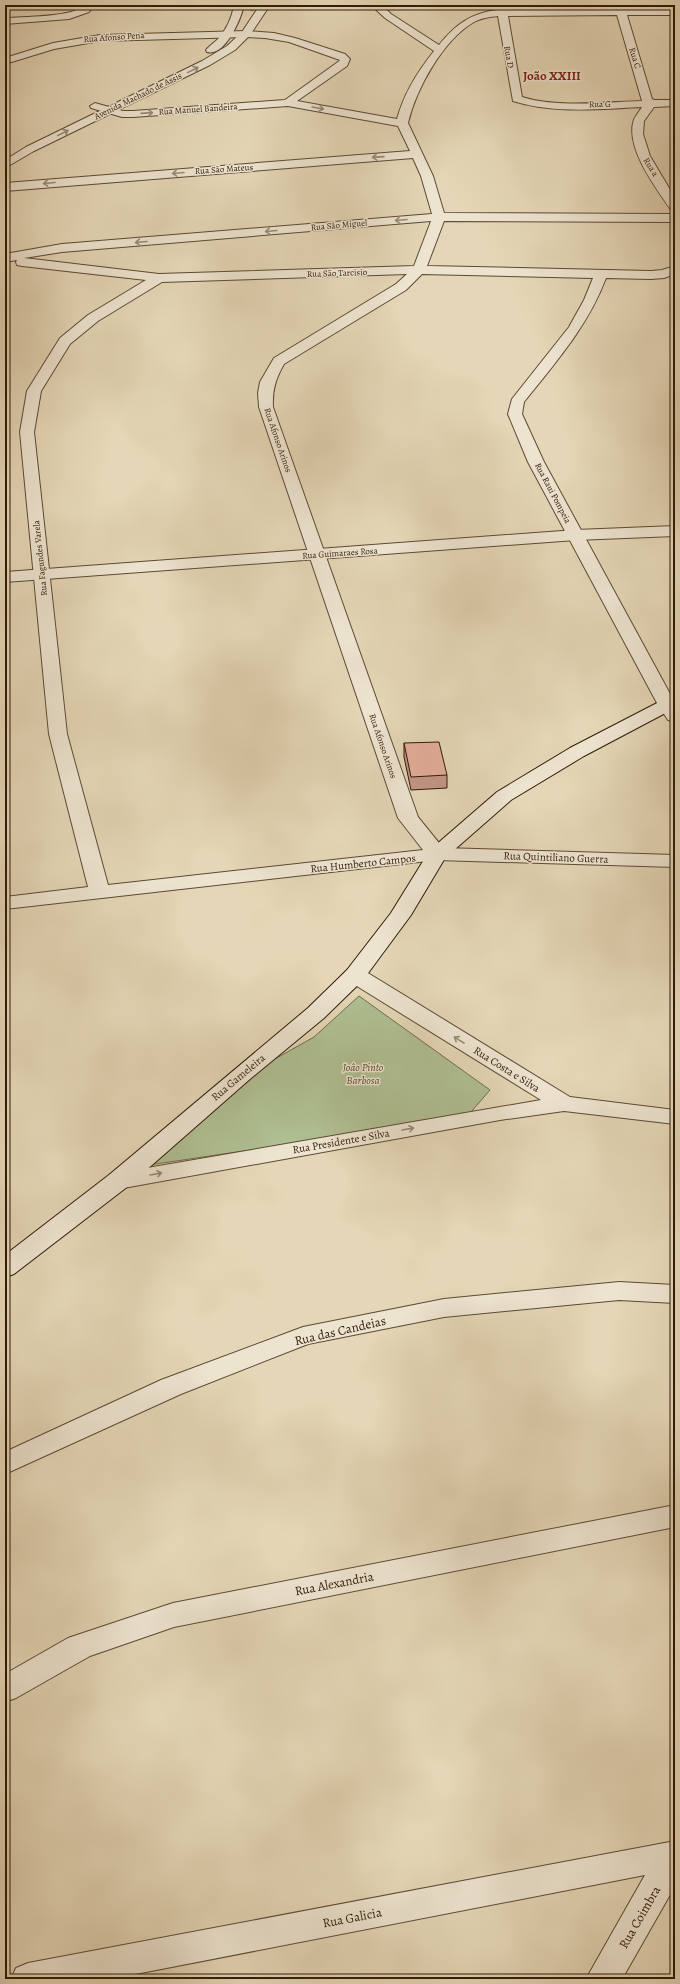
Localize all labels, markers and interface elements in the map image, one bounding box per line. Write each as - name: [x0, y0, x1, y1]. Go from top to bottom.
- street label: Rua Afonso Pena: [83, 29, 146, 45]
- street label: Rua D: [501, 45, 517, 69]
- street label: Rua C: [626, 46, 644, 70]
- one-way arrow: [186, 66, 198, 73]
- district label: João XXIII: [523, 67, 581, 84]
- street label: Avenida Machado de Assis: [91, 69, 184, 123]
- street label: Rua G: [589, 98, 611, 110]
- street label: Rua Manuel Bandeira: [158, 100, 239, 118]
- one-way arrow: [311, 105, 324, 113]
- one-way arrow: [140, 110, 153, 117]
- one-way arrow: [57, 129, 69, 136]
- one-way arrow: [372, 154, 385, 161]
- street label: Rua a: [641, 155, 662, 179]
- street label: Rua São Mateus: [194, 161, 254, 177]
- one-way arrow: [172, 169, 185, 176]
- one-way arrow: [43, 180, 56, 187]
- street label: Rua São Miguel: [310, 216, 369, 233]
- one-way arrow: [395, 216, 408, 224]
- one-way arrow: [265, 227, 278, 234]
- one-way arrow: [135, 238, 148, 245]
- street label: Rua São Tarcisio: [307, 266, 368, 280]
- street label: Rua Afonso Arinos: [261, 406, 295, 474]
- street label: Rua Raui Pompeia: [532, 461, 574, 526]
- street label: Rua Fagundes Varela: [30, 519, 50, 596]
- street label: Rua Guimaraes Rosa: [302, 544, 379, 562]
- street label: Rua Afonso Arinos: [366, 712, 400, 780]
- street label: Rua Quintiliano Guerra: [503, 848, 610, 867]
- street label: Rua Humberto Campos: [310, 851, 417, 876]
- one-way arrow: [453, 1035, 465, 1043]
- street label: Rua Costa e Silva: [471, 1043, 544, 1096]
- street label: Rua Gameleira: [208, 1050, 269, 1104]
- park label: Joâo Pinto Barbosa: [342, 1060, 384, 1088]
- street label: Rua Presidente e Silva: [291, 1125, 392, 1157]
- one-way arrow: [401, 1125, 414, 1133]
- one-way arrow: [149, 1170, 162, 1178]
- street label: Rua das Candeias: [293, 1312, 387, 1349]
- street label: Rua Alexandria: [293, 1568, 375, 1599]
- street label: Rua Coimbra: [615, 1883, 664, 1952]
- street label: Rua Galicia: [321, 1903, 383, 1932]

